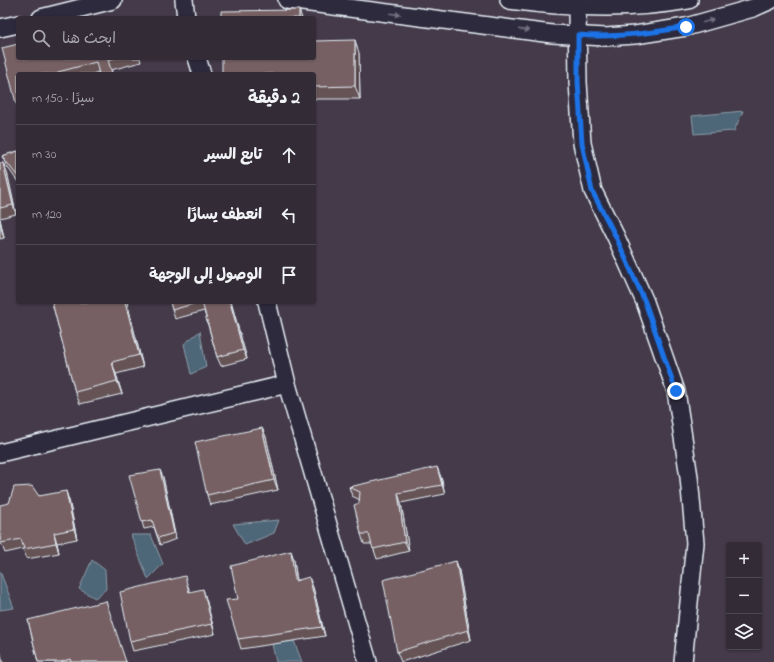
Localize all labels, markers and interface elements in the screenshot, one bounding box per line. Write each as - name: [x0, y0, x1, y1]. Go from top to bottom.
- one-way arrow: [389, 11, 401, 17]
- search box: [16, 16, 316, 60]
- route start: [677, 18, 695, 36]
- one-way arrow: [703, 18, 715, 24]
- icon: search: [30, 27, 52, 49]
- one-way arrow: [518, 27, 530, 34]
- text: ابحث هنا: [62, 28, 116, 50]
- text: 2 دقيقة: [248, 86, 300, 111]
- text: سيرًا · 150 m: [32, 89, 94, 108]
- text: تابع السير: [205, 144, 262, 166]
- icon: ahead: [278, 144, 300, 166]
- text: 30 m: [32, 145, 56, 164]
- text: انعطف يسارًا: [187, 204, 262, 226]
- icon: left: [278, 204, 300, 226]
- text: 120 m: [32, 205, 62, 224]
- text: الوصول إلى الوجهة: [149, 264, 262, 286]
- icon: arrive: [278, 264, 300, 286]
- route end: [667, 382, 685, 400]
- map controls: [726, 542, 762, 650]
- button: +: [726, 542, 762, 578]
- button: −: [726, 578, 762, 614]
- button: layers: [726, 614, 762, 650]

